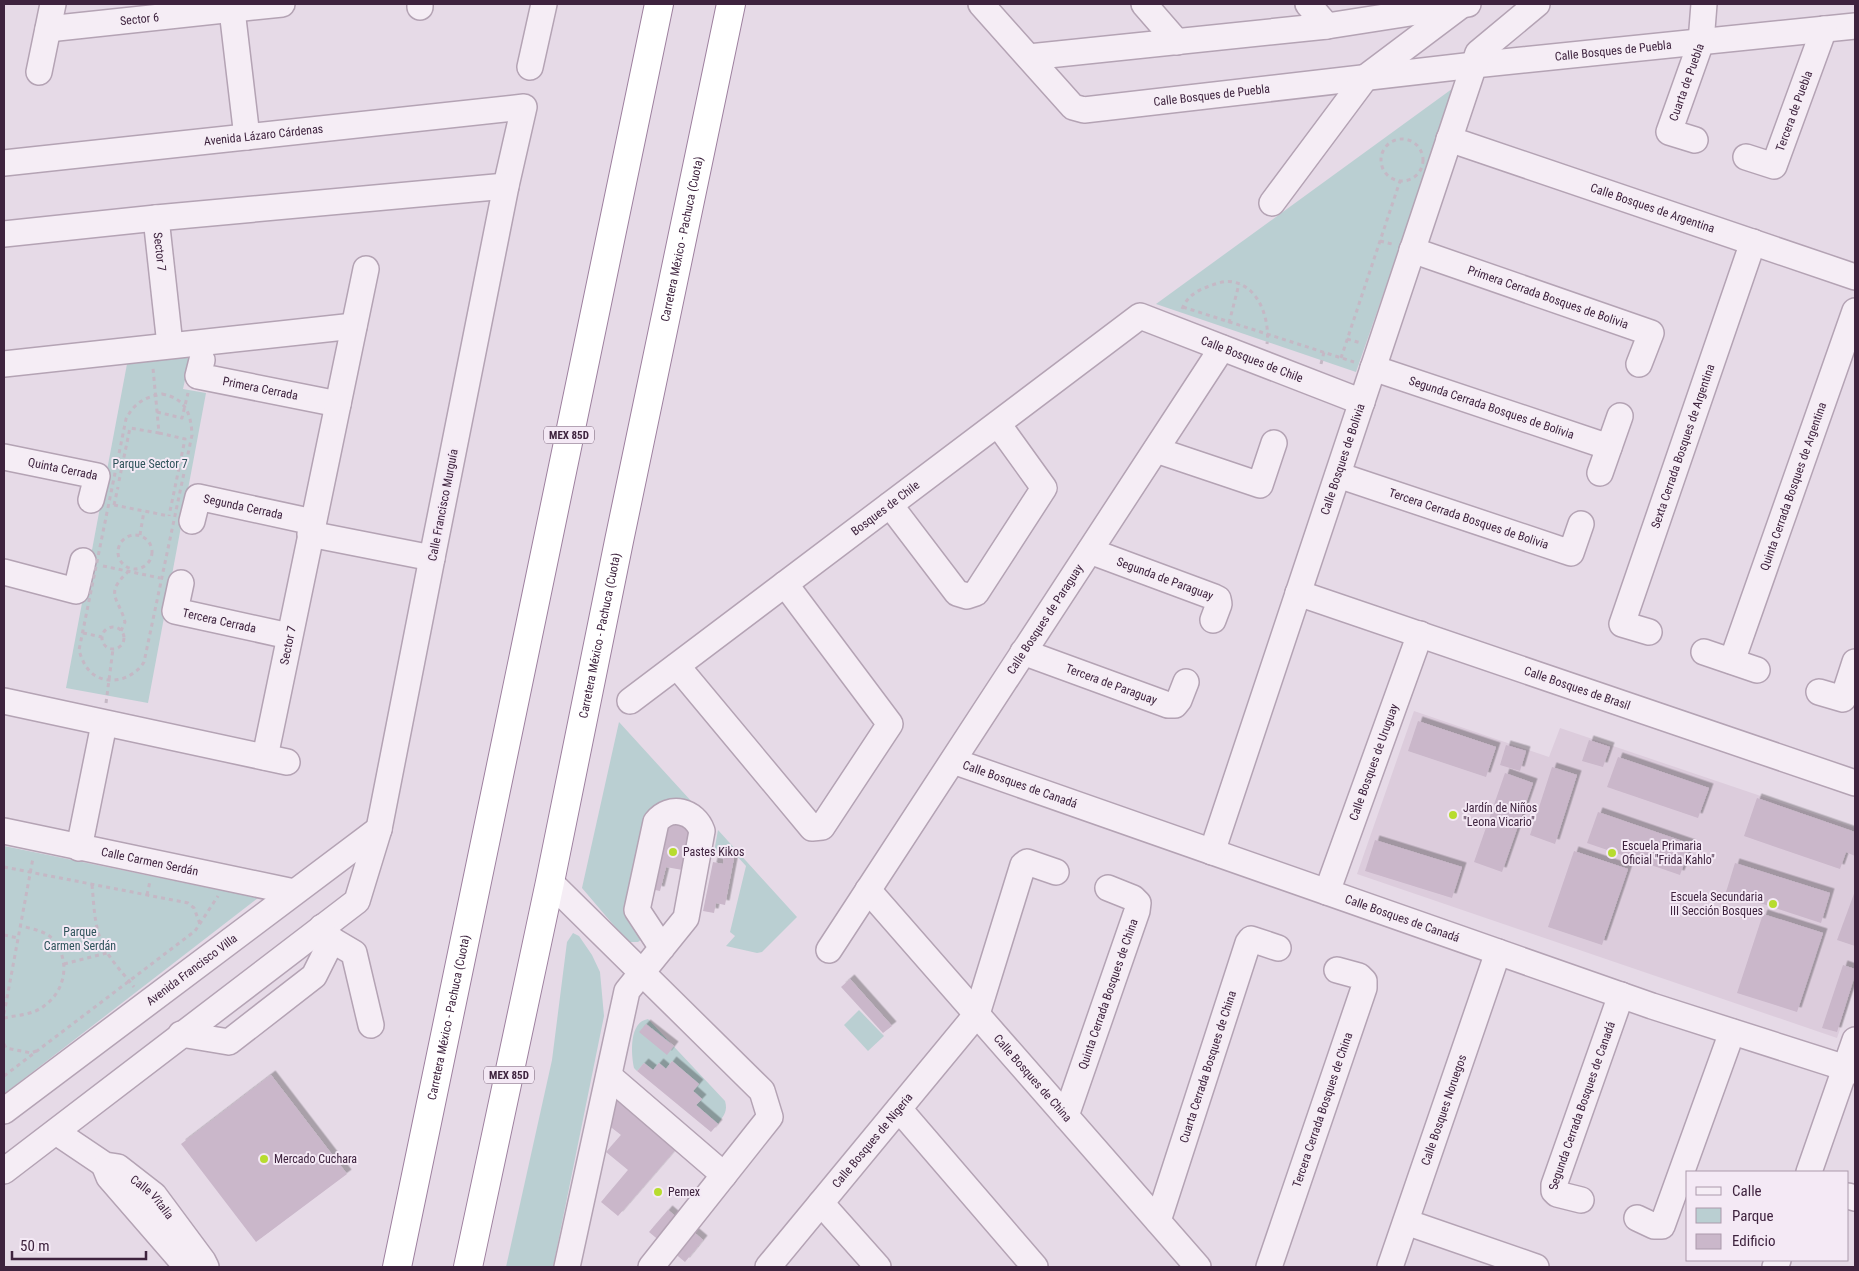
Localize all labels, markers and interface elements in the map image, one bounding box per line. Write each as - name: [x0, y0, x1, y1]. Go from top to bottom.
- street label: Sector 6: [119, 10, 160, 28]
- street label: Calle Bosques de Puebla: [1554, 38, 1672, 64]
- street label: Cuarta de Puebla: [1666, 41, 1707, 123]
- street label: Tercera de Puebla: [1773, 68, 1815, 153]
- street label: Calle Bosques de Puebla: [1153, 82, 1271, 109]
- street label: Avenida Lázaro Cárdenas: [203, 122, 324, 148]
- street label: Carretera México - Pachuca (Cuota): [658, 155, 706, 323]
- street label: Calle Bosques de Argentina: [1589, 181, 1717, 236]
- street label: Sector 7: [151, 232, 169, 272]
- street label: Primera Cerrada Bosques de Bolivia: [1466, 263, 1631, 332]
- street label: Calle Bosques de Chile: [1199, 333, 1305, 386]
- street label: Sexta Cerrada Bosques de Argentina: [1648, 362, 1718, 530]
- street label: Primera Cerrada: [221, 374, 299, 403]
- street label: Segunda Cerrada Bosques de Bolivia: [1407, 374, 1576, 442]
- street label: Quinta Cerrada Bosques de Argentina: [1757, 400, 1829, 572]
- street label: Calle Bosques de Bolivia: [1318, 402, 1368, 517]
- road number: MEX 85D: [544, 426, 594, 444]
- street label: Calle Francisco Murguía: [425, 448, 461, 562]
- street label: Quinta Cerrada: [27, 455, 99, 483]
- park label: Parque Sector 7: [112, 457, 188, 471]
- street label: Bosques de Chile: [849, 478, 923, 538]
- street label: Tercera Cerrada Bosques de Bolivia: [1387, 486, 1551, 552]
- street label: Segunda Cerrada: [202, 491, 284, 522]
- street label: Carretera México - Pachuca (Cuota): [576, 552, 623, 720]
- street label: Segunda de Paraguay: [1115, 554, 1215, 603]
- street label: Calle Bosques de Paraguay: [1004, 562, 1086, 677]
- street label: Tercera Cerrada: [181, 606, 258, 636]
- street label: Sector 7: [277, 625, 299, 666]
- street label: Tercera de Paraguay: [1064, 661, 1159, 707]
- street label: Calle Bosques de Brasil: [1522, 664, 1632, 713]
- street label: Calle Bosques de Uruguay: [1346, 702, 1401, 823]
- street label: Calle Bosques de Canadá: [961, 758, 1079, 811]
- place label: Jardín de Niños "Leona Vicario": [1463, 801, 1537, 829]
- marker: Jardín de Niños "Leona Vicario": [1447, 809, 1459, 821]
- place label: Escuela Primaria Oficial "Frida Kahlo": [1622, 839, 1715, 867]
- street label: Calle Carmen Serdán: [100, 845, 200, 879]
- place label: Pastes Kikos: [683, 845, 744, 859]
- marker: Pastes Kikos: [667, 846, 679, 858]
- marker: Escuela Primaria Oficial "Frida Kahlo": [1606, 847, 1618, 859]
- place label: Escuela Secundaria III Sección Bosques: [1670, 890, 1763, 918]
- street label: Calle Bosques de Canadá: [1343, 892, 1462, 945]
- marker: Escuela Secundaria III Sección Bosques: [1767, 898, 1779, 910]
- street label: Quinta Cerrada Bosques de China: [1076, 917, 1141, 1071]
- park label: Parque Carmen Serdán: [44, 925, 116, 953]
- street label: Avenida Francisco Villa: [144, 931, 240, 1008]
- street label: Carretera México - Pachuca (Cuota): [425, 933, 473, 1101]
- street label: Cuarta Cerrada Bosques de China: [1177, 989, 1239, 1145]
- street label: Segunda Cerrada Bosques de Canadá: [1547, 1019, 1618, 1190]
- street label: Tercera Cerrada Bosques de China: [1290, 1030, 1355, 1189]
- street label: Calle Bosques de China: [991, 1032, 1075, 1125]
- street label: Calle Bosques Noruegos: [1418, 1053, 1469, 1167]
- road number: MEX 85D: [484, 1066, 534, 1084]
- street label: Calle Bosques de Nigeria: [829, 1090, 916, 1191]
- place label: Mercado Cuchara: [274, 1152, 357, 1166]
- marker: Mercado Cuchara: [258, 1153, 270, 1165]
- legend: [1686, 1171, 1849, 1261]
- street label: Calle Vitalia: [128, 1172, 177, 1222]
- text: Calle: [1732, 1182, 1762, 1200]
- place label: Pemex: [668, 1185, 700, 1199]
- marker: Pemex: [652, 1186, 664, 1198]
- text: Parque: [1732, 1207, 1774, 1225]
- scale bar: [12, 1228, 146, 1260]
- text: Edificio: [1732, 1232, 1775, 1250]
- text: 50 m: [20, 1237, 50, 1255]

